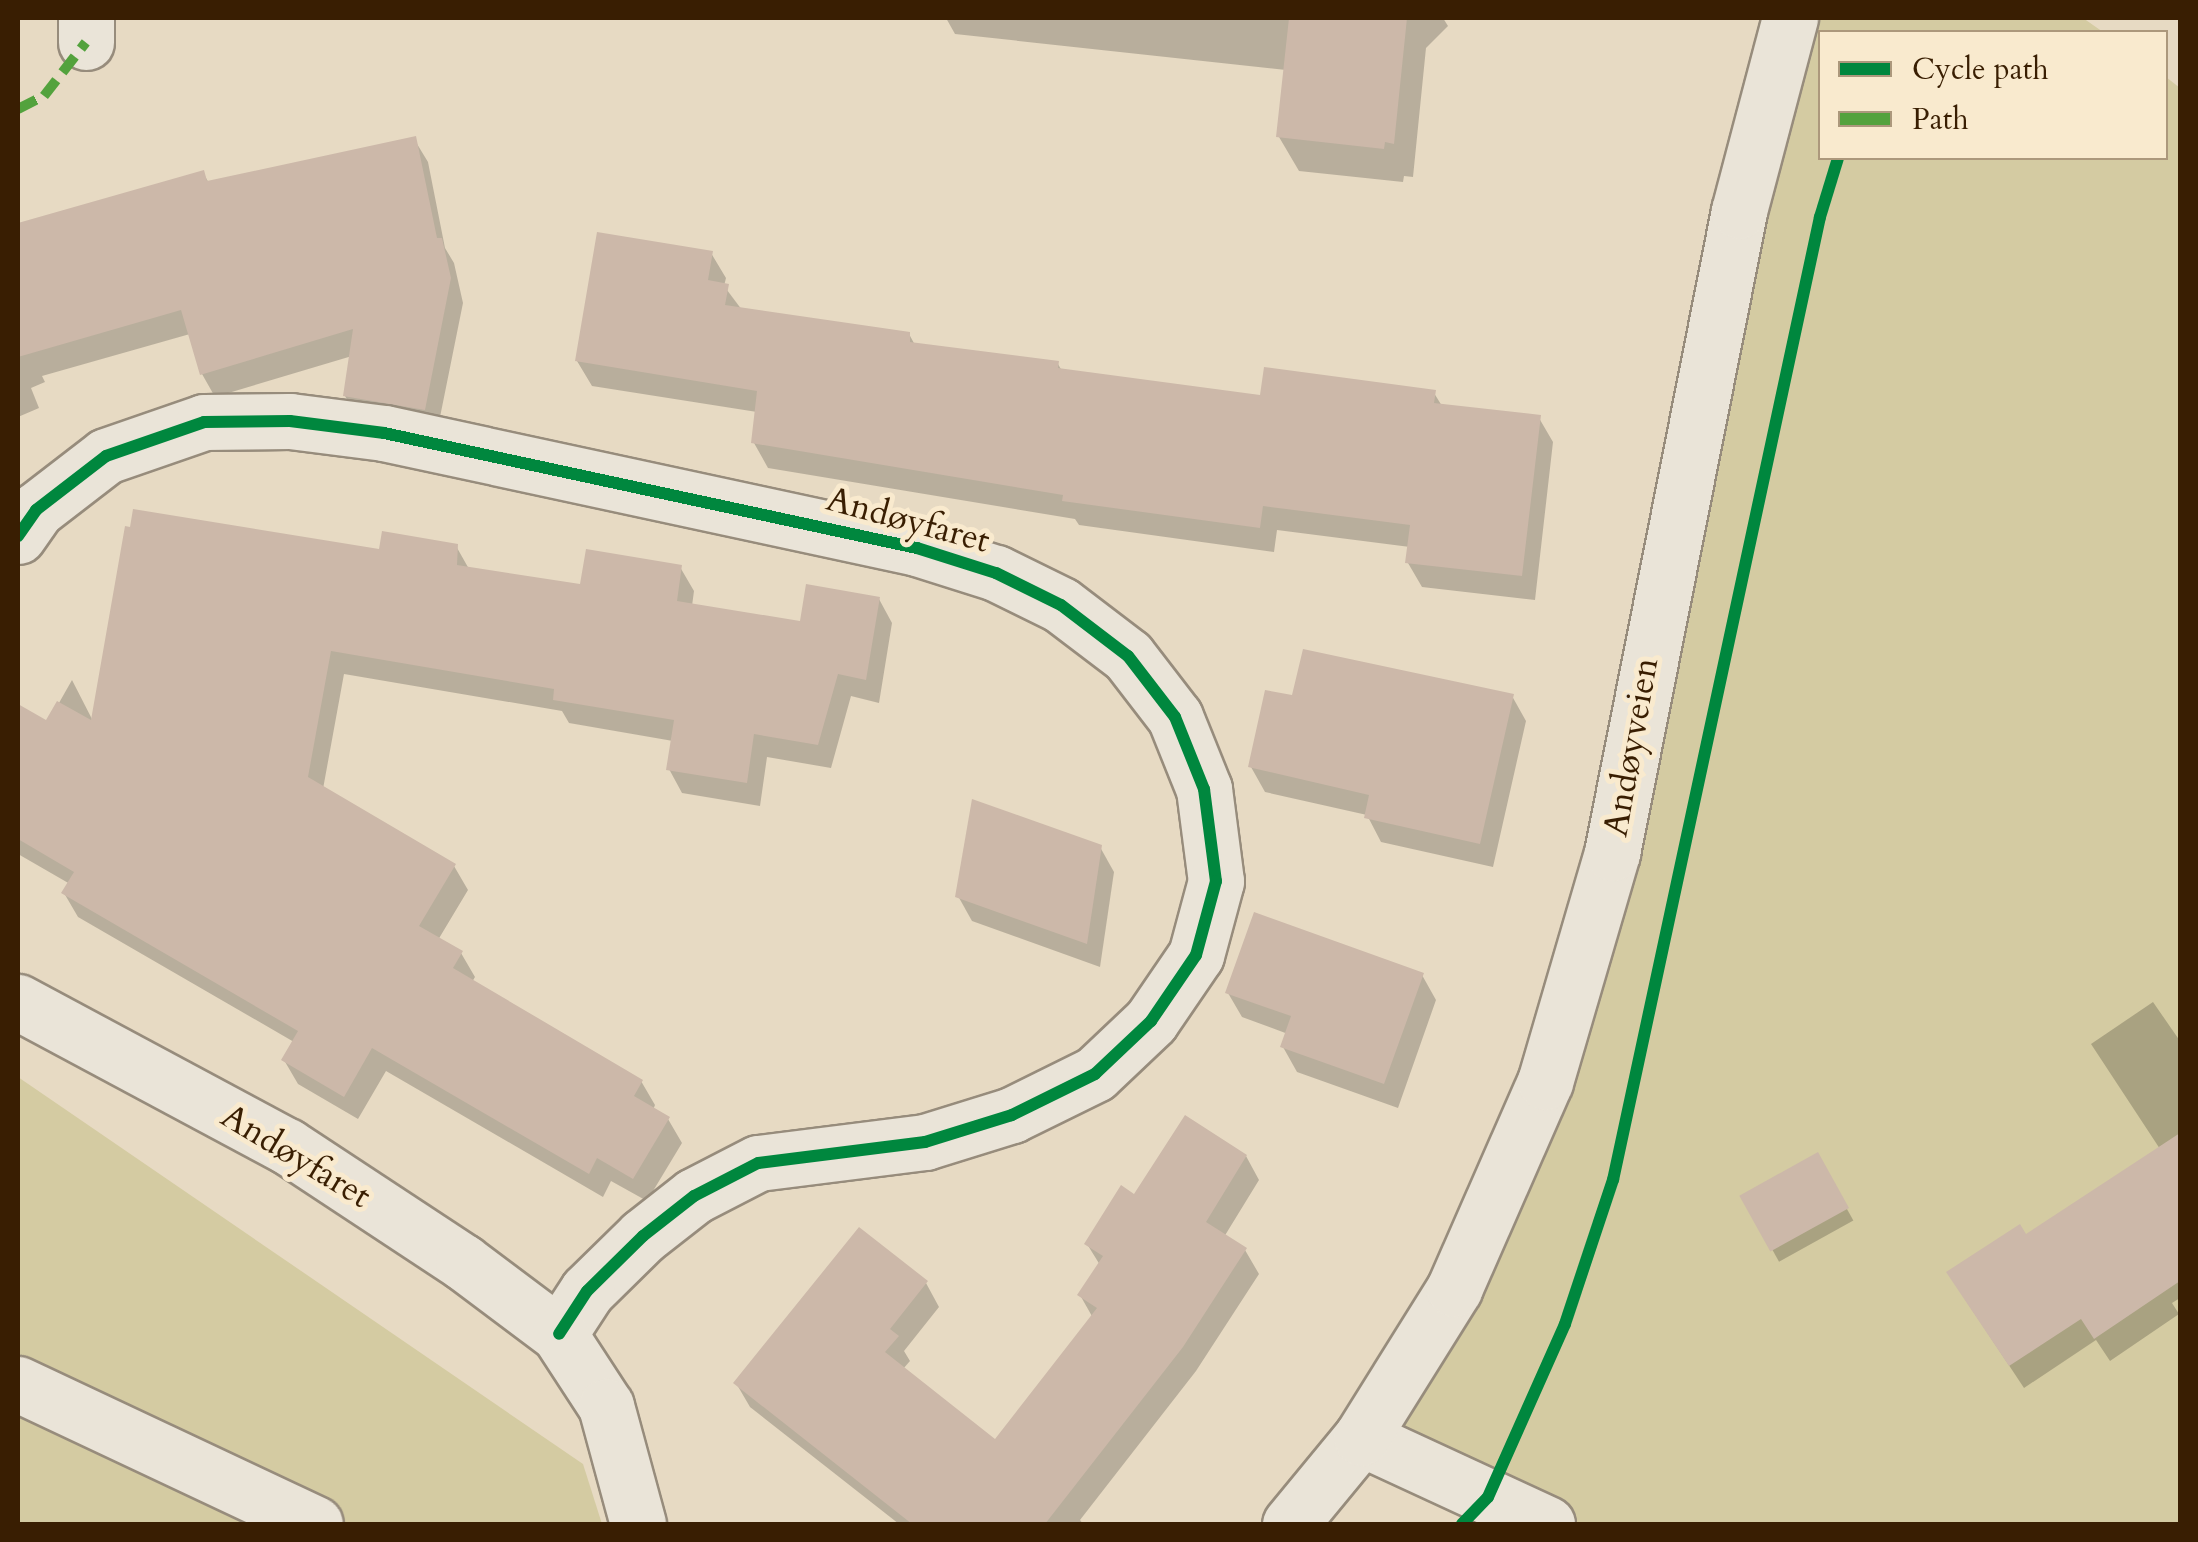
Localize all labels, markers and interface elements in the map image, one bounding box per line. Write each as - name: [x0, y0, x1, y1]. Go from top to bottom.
- legend: [1818, 30, 2168, 160]
- text: Cycle path: [1912, 49, 2049, 90]
- text: Path: [1912, 99, 1969, 140]
- street label: Andøyfaret: [822, 478, 994, 562]
- street label: Andøyveien: [1595, 654, 1667, 840]
- street label: Andøyfaret: [214, 1095, 378, 1217]

